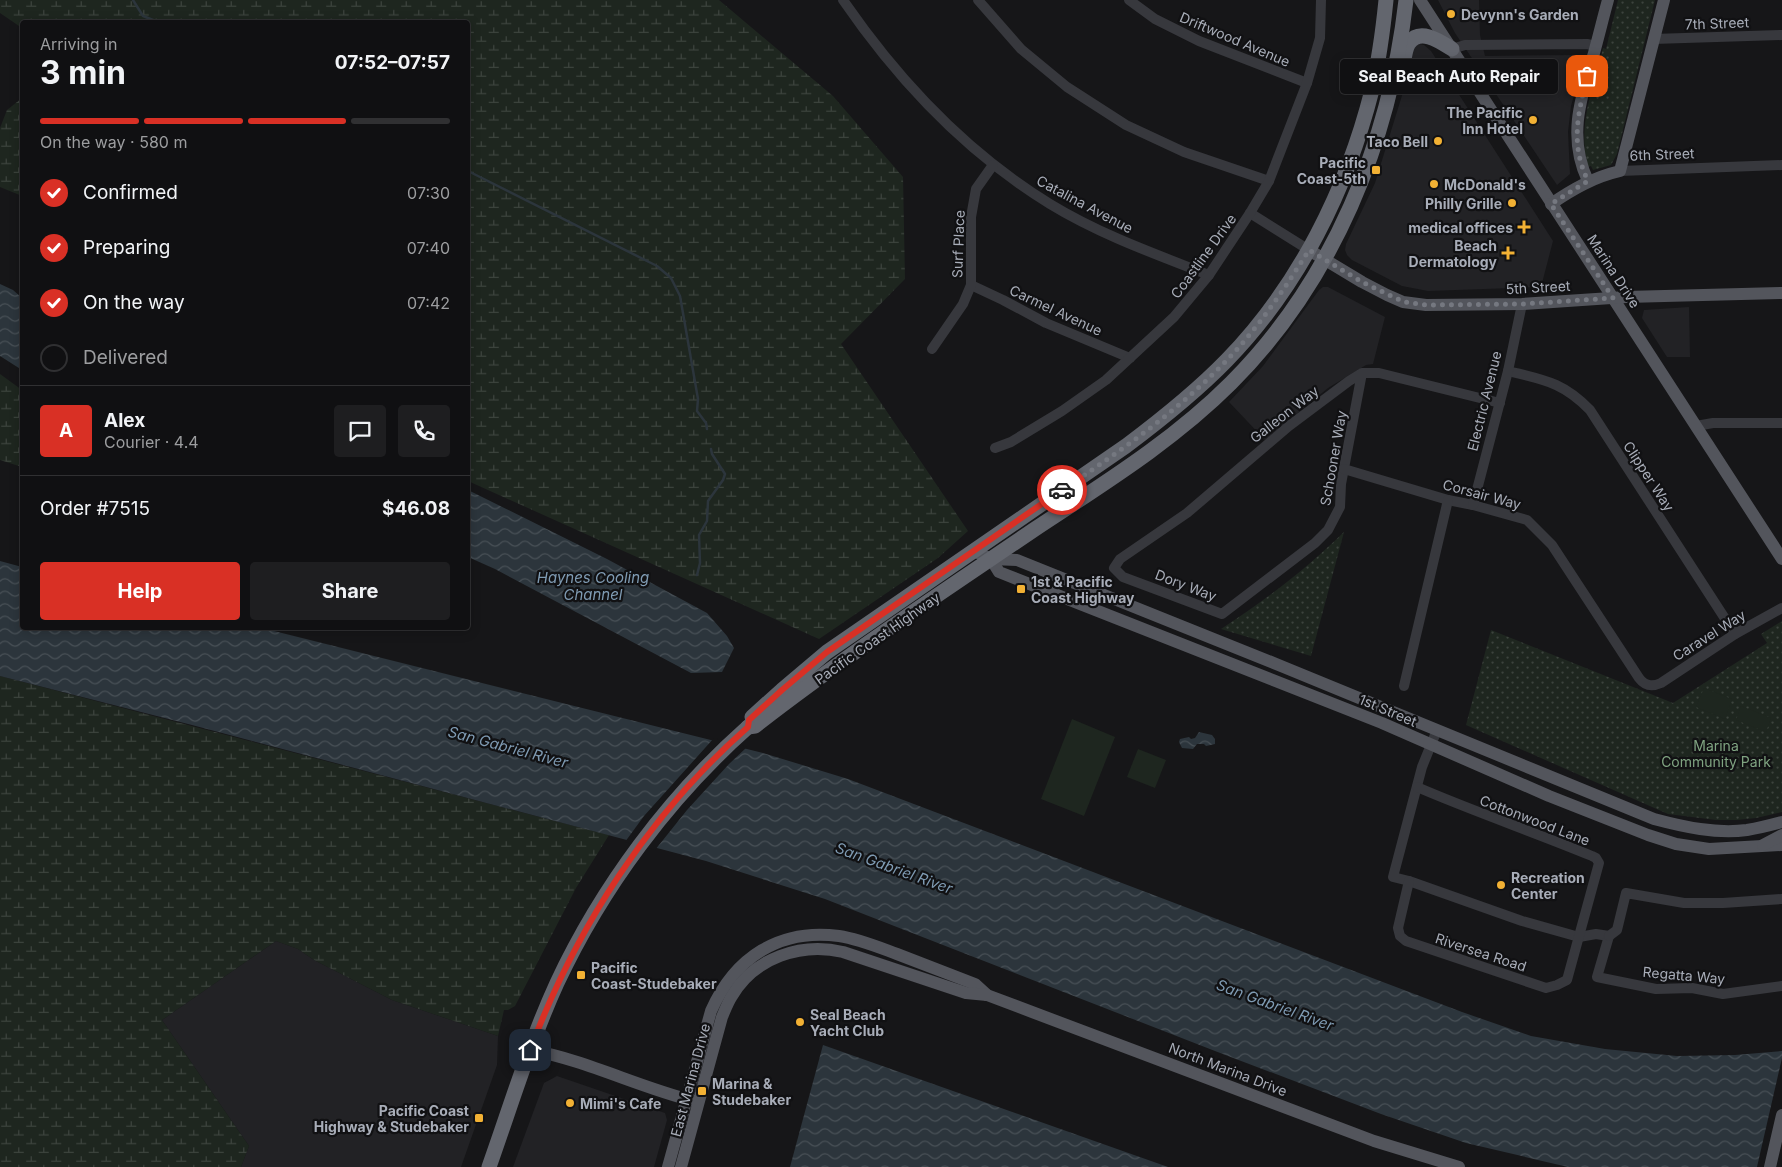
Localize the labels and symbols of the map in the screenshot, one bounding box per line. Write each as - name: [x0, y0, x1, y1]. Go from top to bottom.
- place label: Devynn's Garden: [1461, 6, 1579, 23]
- street label: Driftwood Avenue: [1177, 8, 1293, 70]
- marker: Devynn's Garden: [1445, 8, 1457, 20]
- street label: 7th Street: [1685, 13, 1750, 33]
- pin: [1566, 55, 1608, 97]
- callout: Seal Beach Auto Repair: [1340, 58, 1557, 94]
- place label: The Pacific Inn Hotel: [1447, 104, 1523, 137]
- marker: The Pacific Inn Hotel: [1527, 114, 1539, 126]
- place label: Taco Bell: [1366, 133, 1428, 150]
- marker: Taco Bell: [1432, 135, 1444, 147]
- street label: 6th Street: [1629, 144, 1695, 164]
- place label: Pacific Coast-5th: [1297, 154, 1366, 187]
- marker: Pacific Coast-5th: [1370, 164, 1382, 176]
- street label: Catalina Avenue: [1034, 171, 1136, 237]
- place label: McDonald's: [1444, 176, 1526, 193]
- marker: McDonald's: [1428, 178, 1440, 190]
- place label: Philly Grille: [1425, 195, 1502, 212]
- marker: Philly Grille: [1506, 197, 1518, 209]
- street label: Surf Place: [948, 210, 968, 278]
- street label: Coastline Drive: [1167, 210, 1239, 302]
- place label: medical offices: [1408, 219, 1513, 236]
- marker: medical offices: [1517, 220, 1531, 234]
- street label: Marina Drive: [1584, 231, 1644, 311]
- place label: Beach Dermatology: [1409, 237, 1498, 270]
- marker: Beach Dermatology: [1501, 246, 1515, 260]
- street label: 5th Street: [1505, 277, 1571, 297]
- street label: Carmel Avenue: [1007, 281, 1105, 339]
- street label: Electric Avenue: [1463, 349, 1505, 453]
- street label: Galleon Way: [1246, 382, 1322, 446]
- street label: Schooner Way: [1316, 409, 1350, 507]
- street label: Clipper Way: [1620, 438, 1678, 514]
- courier: [1037, 465, 1087, 515]
- street label: Corsair Way: [1441, 475, 1523, 513]
- street label: Dory Way: [1153, 566, 1219, 605]
- water label: Haynes Cooling Channel: [537, 568, 649, 604]
- place label: 1st & Pacific Coast Highway: [1031, 573, 1135, 606]
- marker: 1st & Pacific Coast Highway: [1015, 583, 1027, 595]
- street label: Pacific Coast Highway: [811, 588, 943, 688]
- street label: Caravel Way: [1669, 606, 1749, 664]
- street label: 1st Street: [1357, 690, 1420, 730]
- water label: San Gabriel River: [446, 722, 570, 772]
- park label: Marina Community Park: [1661, 737, 1771, 770]
- street label: Cottonwood Lane: [1477, 791, 1593, 849]
- water label: San Gabriel River: [833, 838, 955, 898]
- place label: Recreation Center: [1511, 869, 1585, 902]
- marker: Recreation Center: [1495, 879, 1507, 891]
- street label: Riversea Road: [1433, 929, 1529, 975]
- place label: Pacific Coast-Studebaker: [591, 959, 717, 992]
- street label: Regatta Way: [1642, 963, 1726, 987]
- marker: Pacific Coast-Studebaker: [575, 969, 587, 981]
- water label: San Gabriel River: [1214, 975, 1336, 1035]
- place label: Seal Beach Yacht Club: [810, 1006, 886, 1039]
- marker: Seal Beach Yacht Club: [794, 1016, 806, 1028]
- street label: East Marina Drive: [667, 1022, 713, 1138]
- pin: [509, 1029, 551, 1071]
- street label: North Marina Drive: [1166, 1039, 1290, 1099]
- place label: Marina & Studebaker: [712, 1075, 791, 1108]
- marker: Marina & Studebaker: [696, 1085, 708, 1097]
- place label: Mimi's Cafe: [580, 1095, 661, 1112]
- marker: Mimi's Cafe: [564, 1097, 576, 1109]
- place label: Pacific Coast Highway & Studebaker: [314, 1102, 469, 1135]
- marker: Pacific Coast Highway & Studebaker: [473, 1112, 485, 1124]

